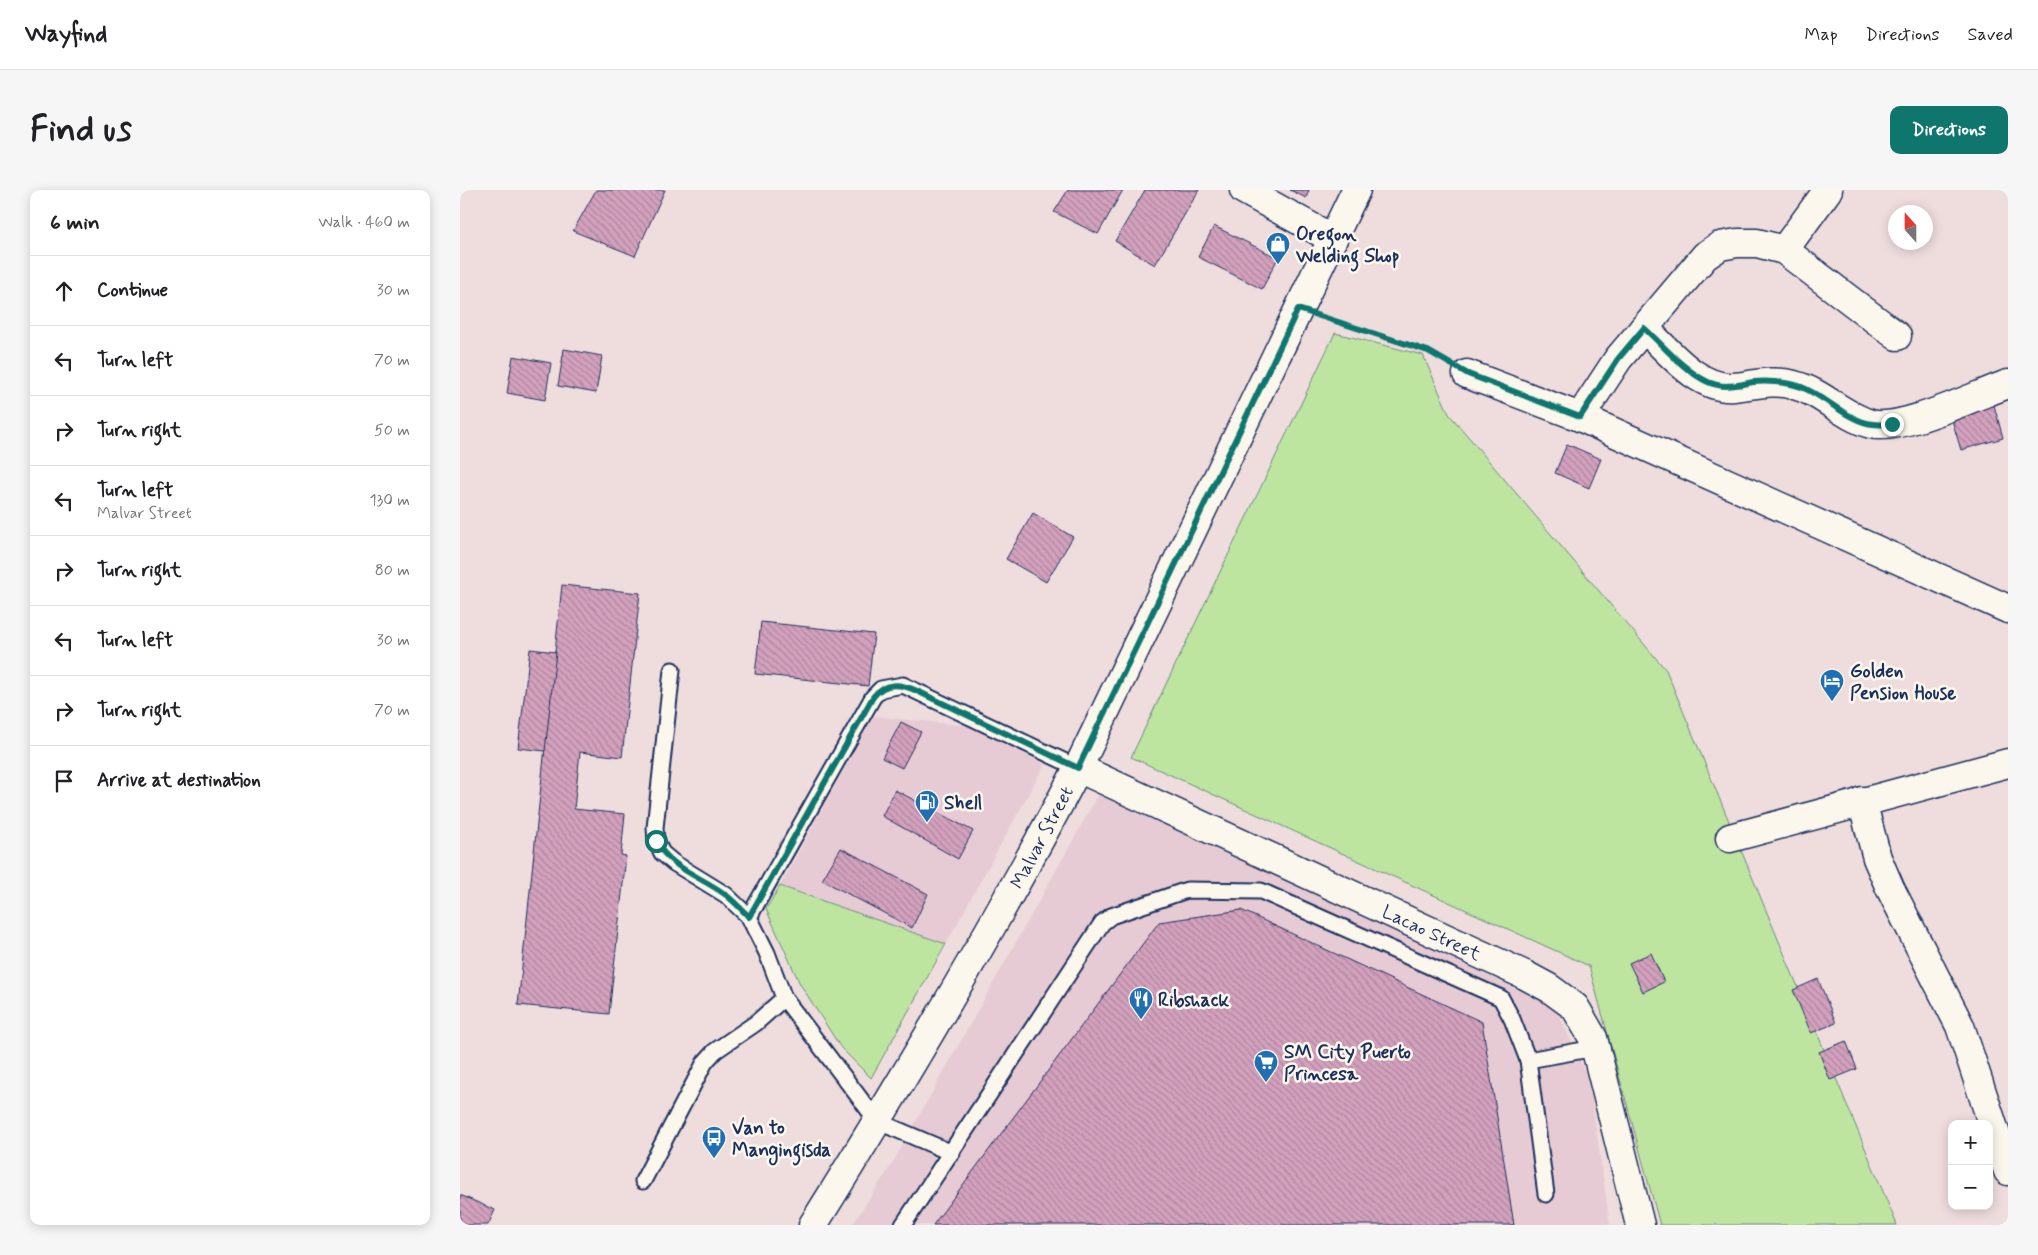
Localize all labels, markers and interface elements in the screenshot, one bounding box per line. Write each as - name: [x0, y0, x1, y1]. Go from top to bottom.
- text: Wayfind: [25, 19, 107, 50]
- text: Map: [1805, 23, 1838, 47]
- text: Directions: [1866, 23, 1940, 47]
- text: Saved: [1968, 23, 2013, 47]
- button: Directions: [1890, 106, 2008, 154]
- text: Find us: [30, 107, 132, 153]
- north arrow: [1888, 205, 1933, 250]
- text: 6 min: [50, 209, 100, 237]
- text: Walk · 460 m: [318, 212, 410, 233]
- place label: Oregon Welding Shop: [1295, 222, 1399, 272]
- shop icon: Oregon Welding Shop: [1265, 231, 1291, 265]
- icon: ahead: [50, 277, 78, 305]
- text: Continue: [97, 278, 168, 303]
- text: 30 m: [377, 280, 410, 301]
- icon: left: [50, 347, 78, 375]
- text: Turn left: [97, 348, 173, 373]
- text: 70 m: [374, 350, 410, 371]
- route end: [1881, 413, 1904, 436]
- icon: right: [50, 417, 78, 445]
- text: Turn right: [97, 418, 181, 443]
- text: 50 m: [374, 420, 410, 441]
- text: Turn left: [97, 478, 173, 503]
- icon: left: [50, 487, 78, 515]
- text: 130 m: [369, 490, 410, 511]
- text: Malvar Street: [97, 503, 192, 524]
- icon: right: [50, 557, 78, 585]
- text: Turn right: [97, 558, 181, 583]
- text: 80 m: [375, 560, 410, 581]
- icon: left: [50, 627, 78, 655]
- text: Turn left: [97, 628, 173, 653]
- text: 30 m: [377, 630, 410, 651]
- place label: Golden Pension House: [1850, 659, 1956, 706]
- hotel icon: Golden Pension House: [1819, 668, 1845, 702]
- icon: right: [50, 697, 78, 725]
- text: Turn right: [97, 698, 181, 723]
- text: 70 m: [374, 700, 410, 721]
- icon: arrive: [50, 767, 78, 795]
- text: Arrive at destination: [97, 768, 261, 793]
- street label: Malvar Street: [1005, 782, 1080, 893]
- fuel station icon: Shell: [914, 789, 940, 823]
- place label: Shell: [944, 791, 983, 816]
- route start: [645, 830, 668, 853]
- street label: Lacao Street: [1378, 900, 1485, 967]
- restaurant icon: Ribshack: [1128, 986, 1154, 1020]
- place label: Ribshack: [1158, 988, 1230, 1013]
- place label: SM City Puerto Princesa: [1284, 1040, 1411, 1087]
- supermarket icon: SM City Puerto Princesa: [1253, 1049, 1279, 1083]
- place label: Van to Mangingisda: [732, 1116, 831, 1166]
- map controls: [1948, 1120, 1993, 1210]
- button: +: [1948, 1120, 1993, 1165]
- bus stop icon: Van to Mangingisda: [701, 1125, 727, 1159]
- button: −: [1948, 1165, 1993, 1210]

